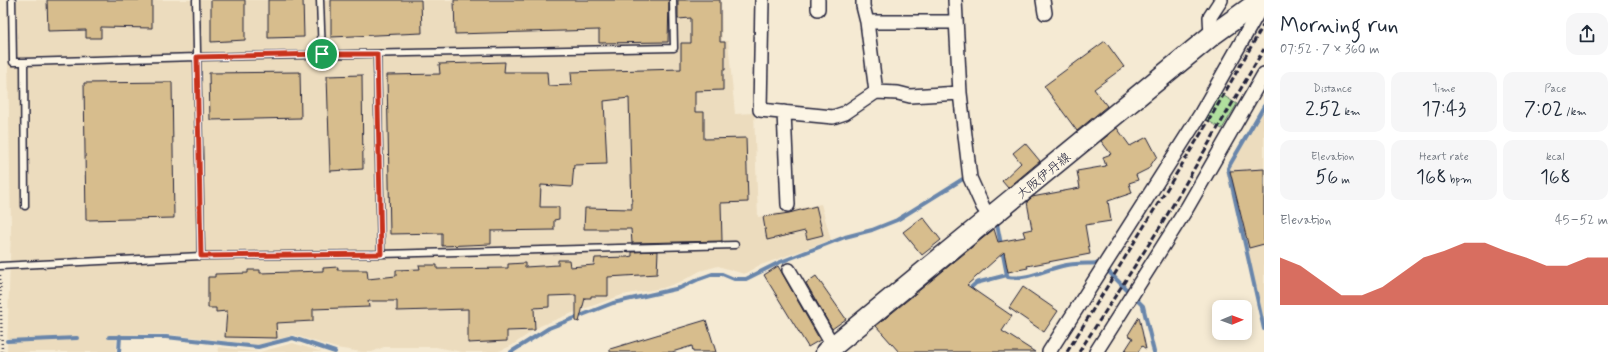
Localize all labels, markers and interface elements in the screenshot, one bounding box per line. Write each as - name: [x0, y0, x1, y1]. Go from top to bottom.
- text: Morning run: [1280, 12, 1399, 40]
- button: share: [1566, 13, 1608, 55]
- pin: [305, 37, 339, 71]
- text: 07:52 · 7 × 360 m: [1280, 41, 1380, 58]
- icon: arrive: [311, 43, 333, 65]
- text: Distance: [1313, 82, 1352, 96]
- text: Time: [1432, 82, 1456, 96]
- text: Pace: [1544, 82, 1566, 96]
- text: 2.52: [1305, 96, 1341, 123]
- text: 17:43: [1422, 96, 1466, 123]
- text: 7:02: [1524, 96, 1563, 123]
- text: km: [1341, 105, 1360, 119]
- text: /km: [1563, 105, 1587, 119]
- street label: 大阪伊丹線: [1013, 148, 1075, 203]
- text: Elevation: [1311, 150, 1354, 164]
- text: Heart rate: [1419, 150, 1469, 164]
- text: kcal: [1546, 150, 1565, 164]
- text: 56: [1315, 164, 1338, 191]
- text: 168: [1416, 164, 1447, 191]
- text: 168: [1540, 164, 1571, 191]
- text: m: [1338, 173, 1350, 187]
- text: bpm: [1447, 173, 1472, 187]
- text: Elevation: [1280, 212, 1331, 229]
- text: 45–52 m: [1555, 212, 1608, 229]
- north arrow: [1212, 300, 1252, 340]
- map controls: [1212, 300, 1252, 340]

